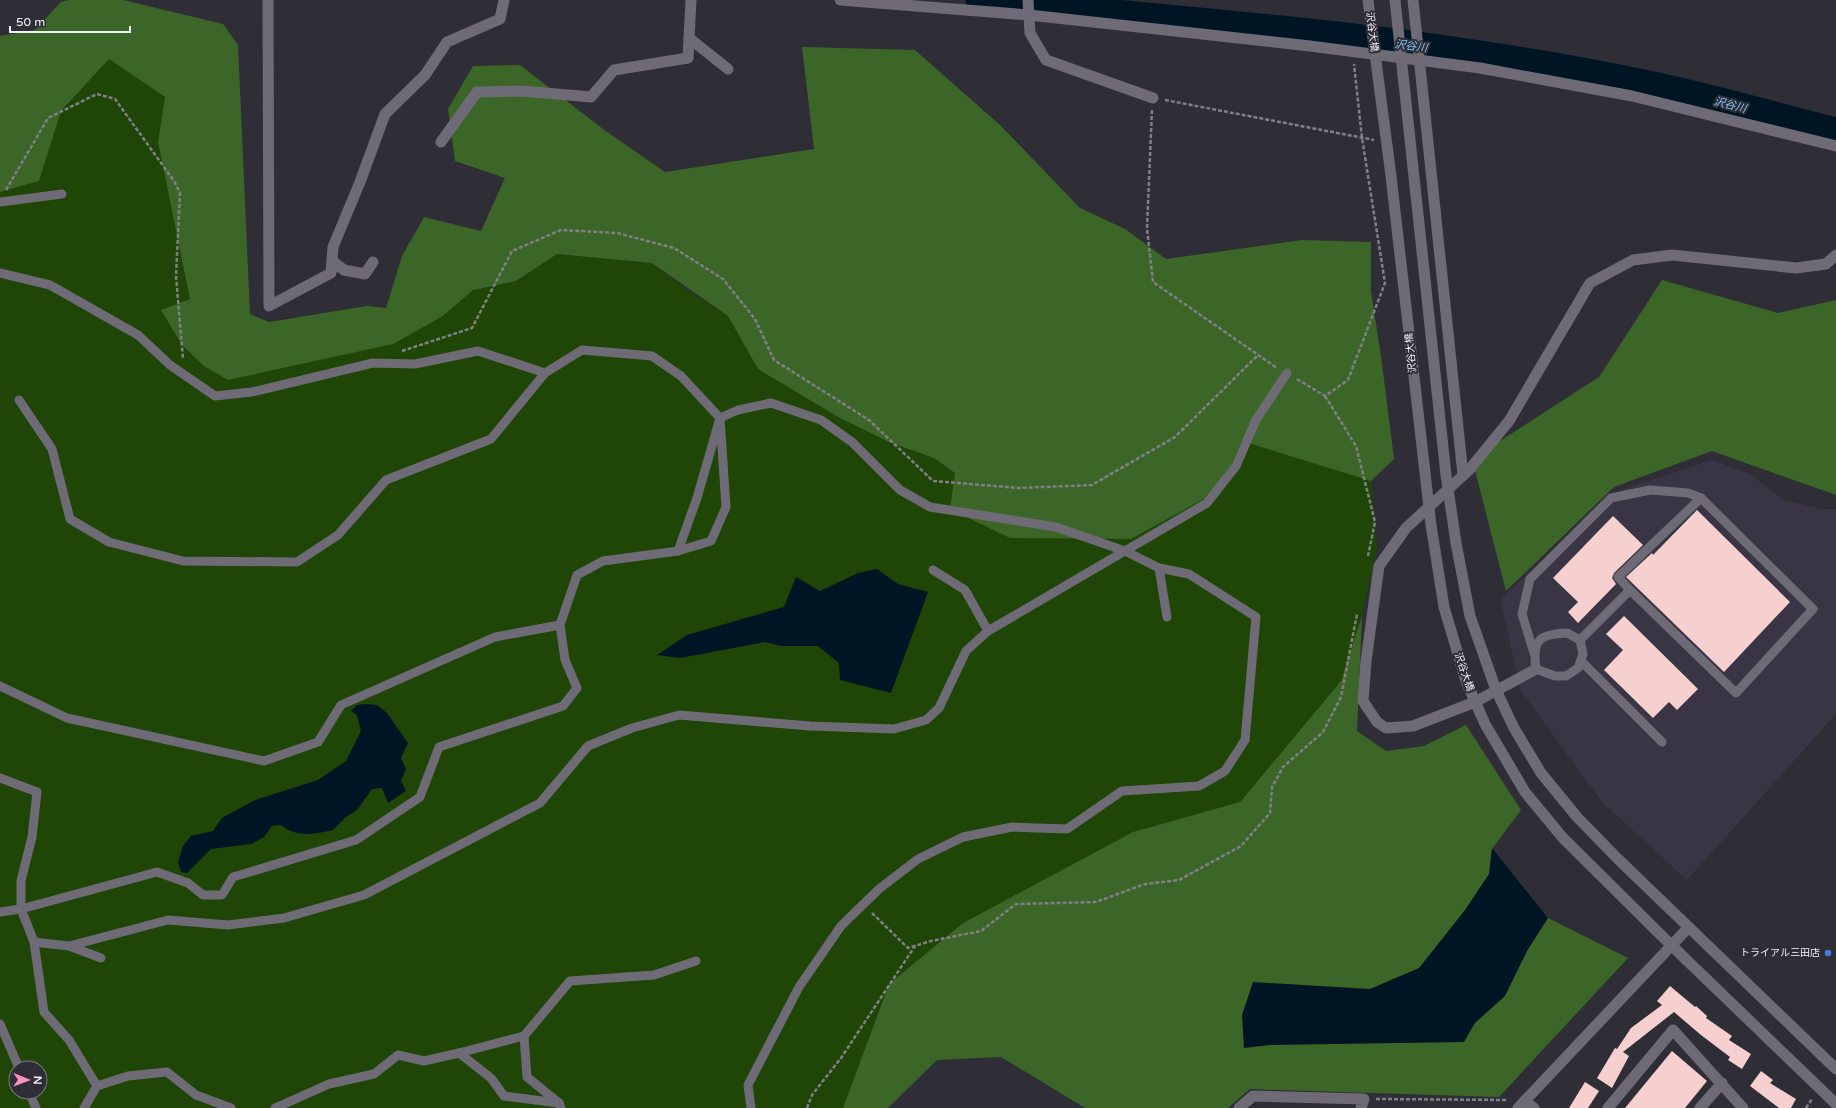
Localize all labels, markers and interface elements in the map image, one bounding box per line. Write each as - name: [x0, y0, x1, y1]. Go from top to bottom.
- scale bar: [10, 8, 130, 34]
- street label: 沢谷大橋: [1364, 11, 1380, 53]
- text: 50 m: [16, 15, 45, 29]
- water label: 沢谷川: [1394, 38, 1429, 55]
- water label: 沢谷川: [1712, 95, 1749, 116]
- street label: 沢谷大橋: [1403, 332, 1419, 374]
- street label: 沢谷大橋: [1452, 651, 1476, 693]
- place label: トライアル三田店: [1740, 947, 1820, 959]
- marker: トライアル三田店: [1823, 948, 1833, 958]
- north arrow: [8, 1060, 48, 1100]
- text: N: [31, 1076, 44, 1085]

